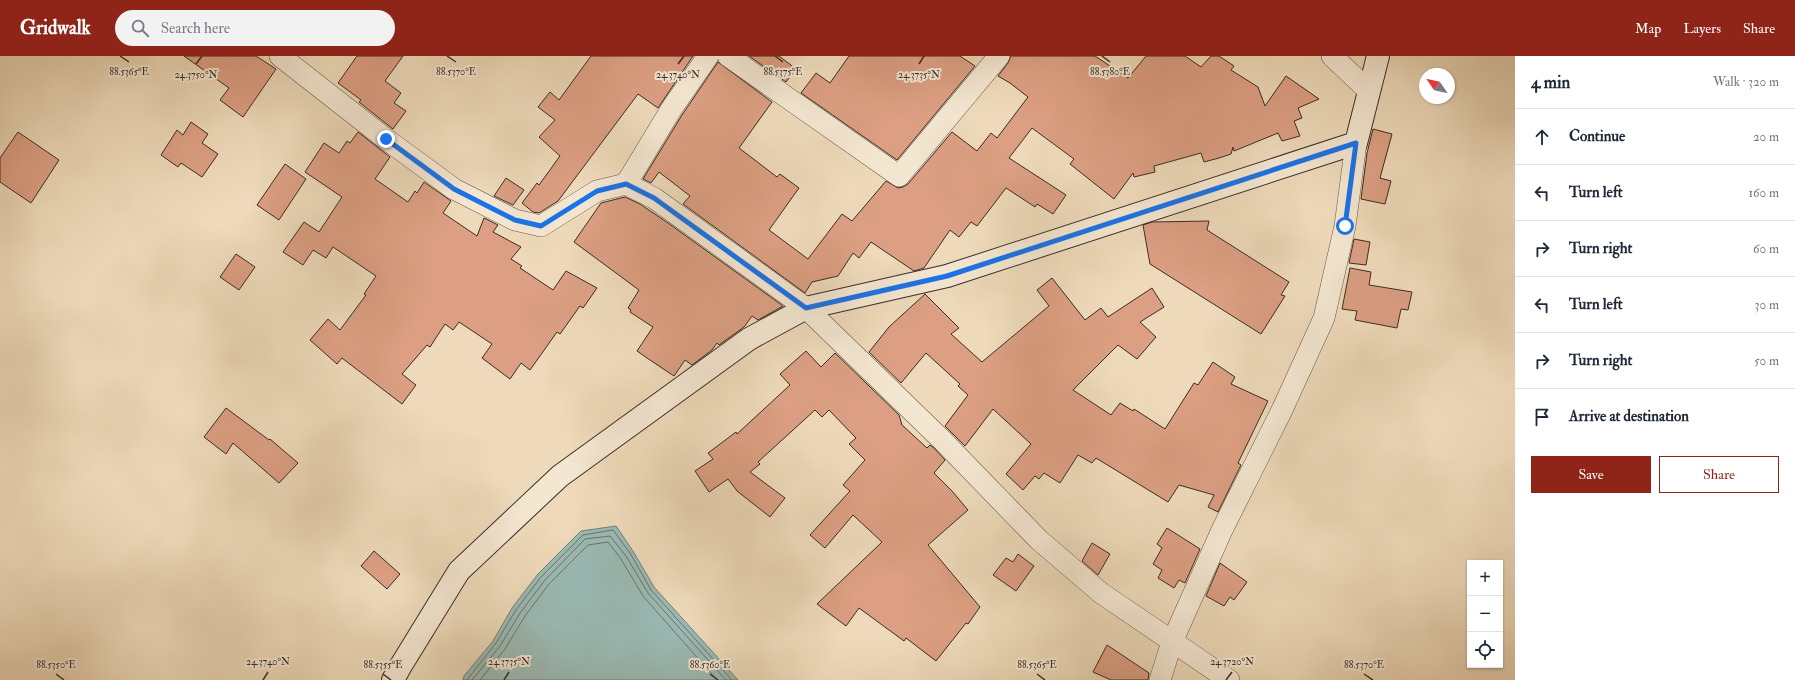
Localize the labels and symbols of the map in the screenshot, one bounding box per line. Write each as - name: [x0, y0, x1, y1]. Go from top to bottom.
- text: 88.5365°E: [109, 66, 149, 78]
- text: 88.5370°E: [436, 66, 476, 78]
- text: 88.5375°E: [763, 66, 803, 78]
- text: 88.5380°E: [1090, 66, 1130, 78]
- north arrow: [1419, 68, 1455, 104]
- text: 24.3750°N: [175, 69, 218, 81]
- text: 24.3740°N: [656, 69, 700, 81]
- text: 24.3735°N: [898, 69, 940, 81]
- route end: [377, 130, 395, 148]
- route start: [1336, 217, 1354, 235]
- text: 24.3740°N: [246, 656, 290, 668]
- text: 24.3735°N: [488, 656, 530, 668]
- text: 24.3720°N: [1210, 656, 1254, 668]
- text: 88.5350°E: [36, 659, 76, 671]
- text: 88.5355°E: [364, 659, 402, 671]
- text: 88.5360°E: [690, 659, 730, 671]
- text: 88.5365°E: [1017, 659, 1057, 671]
- text: 88.5370°E: [1344, 659, 1384, 671]

